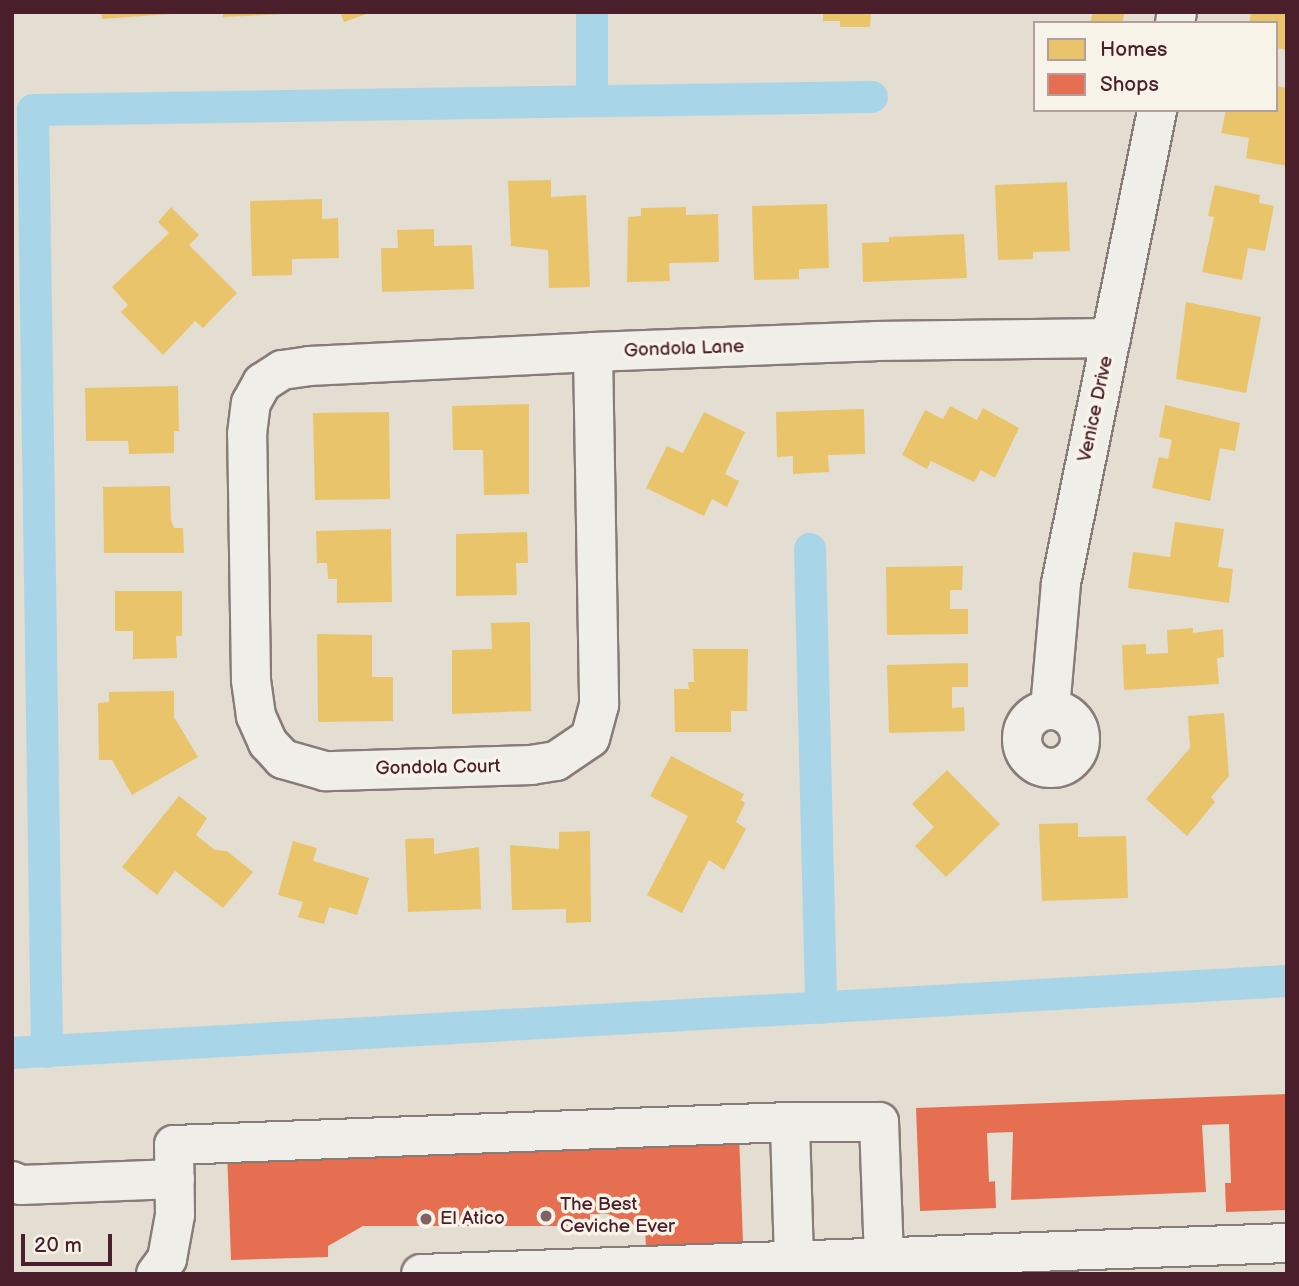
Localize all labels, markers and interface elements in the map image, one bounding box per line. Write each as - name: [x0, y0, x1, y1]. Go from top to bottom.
- legend: [1033, 21, 1278, 112]
- text: Homes: [1100, 37, 1168, 62]
- text: Shops: [1100, 72, 1159, 97]
- street label: Gondola Lane: [623, 336, 745, 362]
- street label: Venice Drive: [1074, 354, 1118, 464]
- street label: Gondola Court: [375, 756, 501, 780]
- place label: The Best Ceviche Ever: [560, 1194, 675, 1238]
- place label: El Atico: [440, 1208, 505, 1230]
- marker: The Best Ceviche Ever: [538, 1208, 554, 1224]
- marker: El Atico: [418, 1211, 434, 1227]
- scale bar: [24, 1220, 116, 1264]
- text: 20 m: [34, 1233, 82, 1258]

